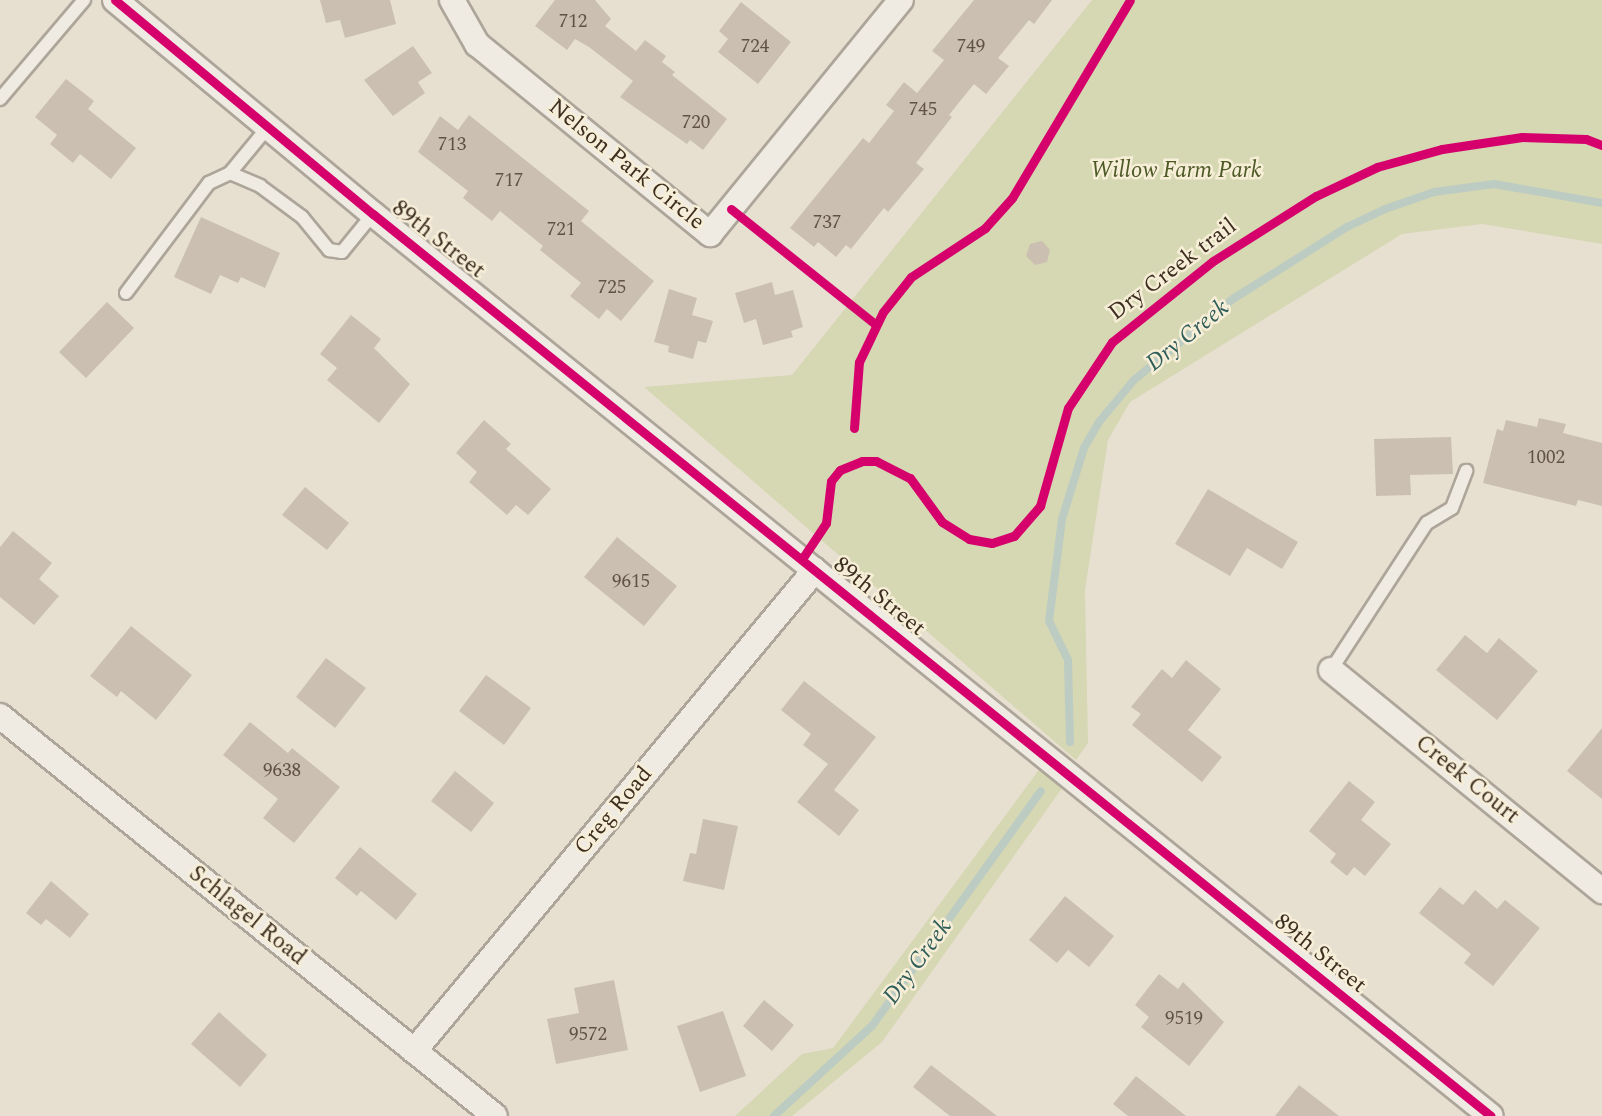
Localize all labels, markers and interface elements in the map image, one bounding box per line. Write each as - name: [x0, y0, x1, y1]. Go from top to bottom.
- house number: 712: [559, 11, 587, 33]
- house number: 724: [741, 36, 769, 58]
- house number: 749: [957, 36, 985, 58]
- street label: Nelson Park Circle: [542, 94, 710, 236]
- house number: 745: [909, 99, 937, 121]
- house number: 720: [682, 112, 710, 134]
- house number: 713: [438, 134, 466, 156]
- park label: Willow Farm Park: [1090, 157, 1262, 185]
- house number: 717: [495, 170, 523, 192]
- street label: 89th Street: [386, 195, 490, 285]
- house number: 737: [813, 212, 841, 234]
- street label: Dry Creek trail: [1103, 213, 1243, 327]
- house number: 721: [547, 219, 575, 241]
- house number: 725: [598, 277, 626, 299]
- water label: Dry Creek: [1141, 294, 1235, 378]
- house number: 1002: [1527, 447, 1565, 469]
- street label: 89th Street: [827, 551, 931, 643]
- house number: 9615: [612, 571, 650, 593]
- street label: Creek Court: [1409, 730, 1525, 830]
- house number: 9638: [263, 760, 301, 782]
- street label: Creg Road: [569, 761, 659, 861]
- street label: Schlagel Road: [183, 860, 311, 972]
- street label: 89th Street: [1268, 908, 1372, 1000]
- water label: Dry Creek: [877, 914, 959, 1010]
- house number: 9519: [1165, 1008, 1203, 1030]
- house number: 9572: [569, 1024, 607, 1046]

